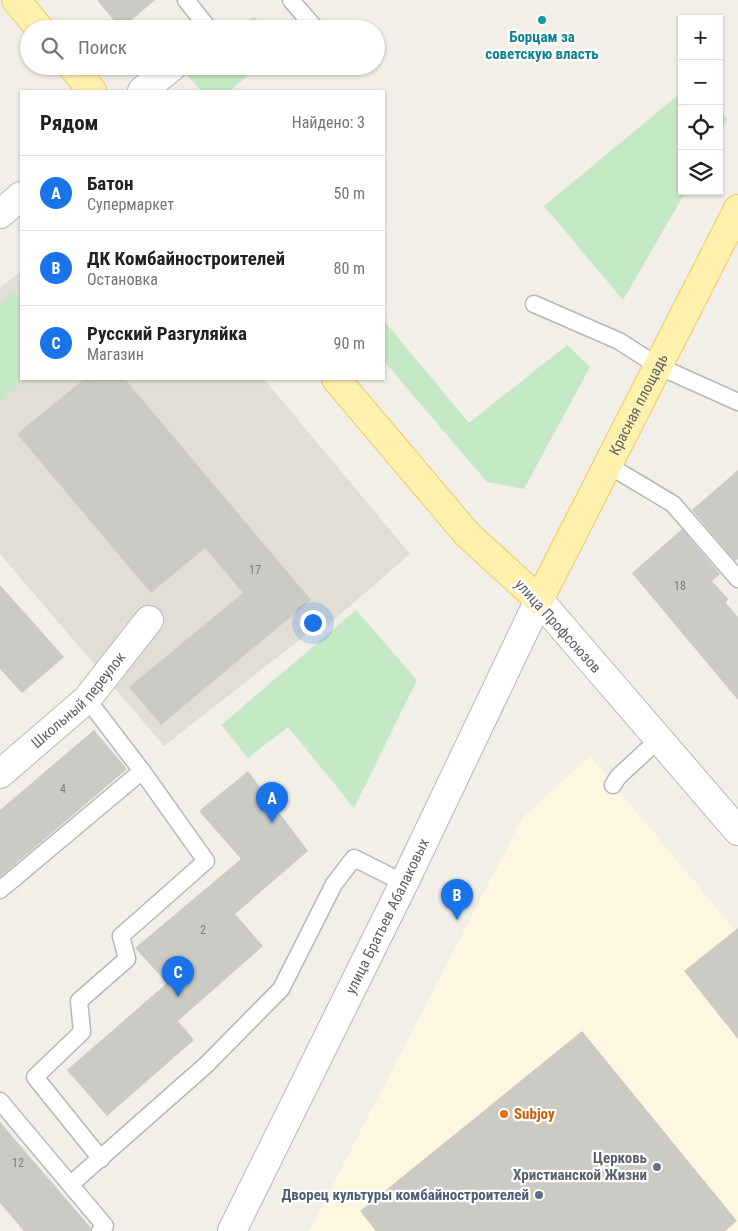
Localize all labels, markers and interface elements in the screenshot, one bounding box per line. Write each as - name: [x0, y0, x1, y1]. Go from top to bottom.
- marker: Борцам за советскую власть: [536, 14, 548, 26]
- map controls: [678, 15, 723, 195]
- button: +: [678, 15, 723, 60]
- search box: [20, 20, 385, 75]
- place label: Борцам за советскую власть: [485, 28, 599, 63]
- icon: search: [38, 34, 66, 62]
- text: Поиск: [78, 36, 127, 59]
- button: −: [678, 60, 723, 105]
- button: locate: [678, 105, 723, 150]
- text: Рядом: [40, 111, 99, 135]
- text: Найдено: 3: [292, 113, 365, 132]
- button: layers: [678, 150, 723, 195]
- text: Батон: [87, 172, 133, 195]
- text: A: [51, 184, 61, 203]
- text: 50 m: [333, 184, 365, 203]
- text: Супермаркет: [87, 195, 174, 214]
- text: ДК Комбайностроителей: [87, 247, 285, 270]
- text: B: [52, 259, 60, 278]
- text: 80 m: [333, 259, 365, 278]
- text: Остановка: [87, 270, 158, 289]
- text: Русский Разгуляйка: [87, 322, 247, 345]
- text: C: [51, 334, 61, 353]
- text: 90 m: [333, 334, 365, 353]
- text: Магазин: [87, 345, 144, 364]
- street label: Красная площадь: [605, 351, 672, 458]
- house number: 17: [249, 563, 261, 577]
- street label: улица Профсоюзов: [511, 575, 605, 677]
- house number: 18: [674, 579, 686, 593]
- your location: [300, 610, 326, 636]
- street label: Школьный переулок: [27, 649, 129, 752]
- house number: 4: [60, 782, 66, 796]
- pin: A: [256, 782, 288, 823]
- street label: улица Братьев Абалаковых: [342, 835, 433, 997]
- pin: B: [441, 879, 473, 920]
- house number: 2: [200, 923, 206, 937]
- pin: C: [162, 956, 194, 997]
- place label: Subjoy: [514, 1105, 555, 1123]
- marker: Subjoy: [498, 1108, 510, 1120]
- place label: Церковь Христианской Жизни: [513, 1149, 648, 1184]
- house number: 12: [12, 1156, 24, 1170]
- marker: Церковь Христианской Жизни: [651, 1161, 663, 1173]
- place label: Дворец культуры комбайностроителей: [281, 1186, 529, 1204]
- marker: Дворец культуры комбайностроителей: [533, 1189, 545, 1201]

